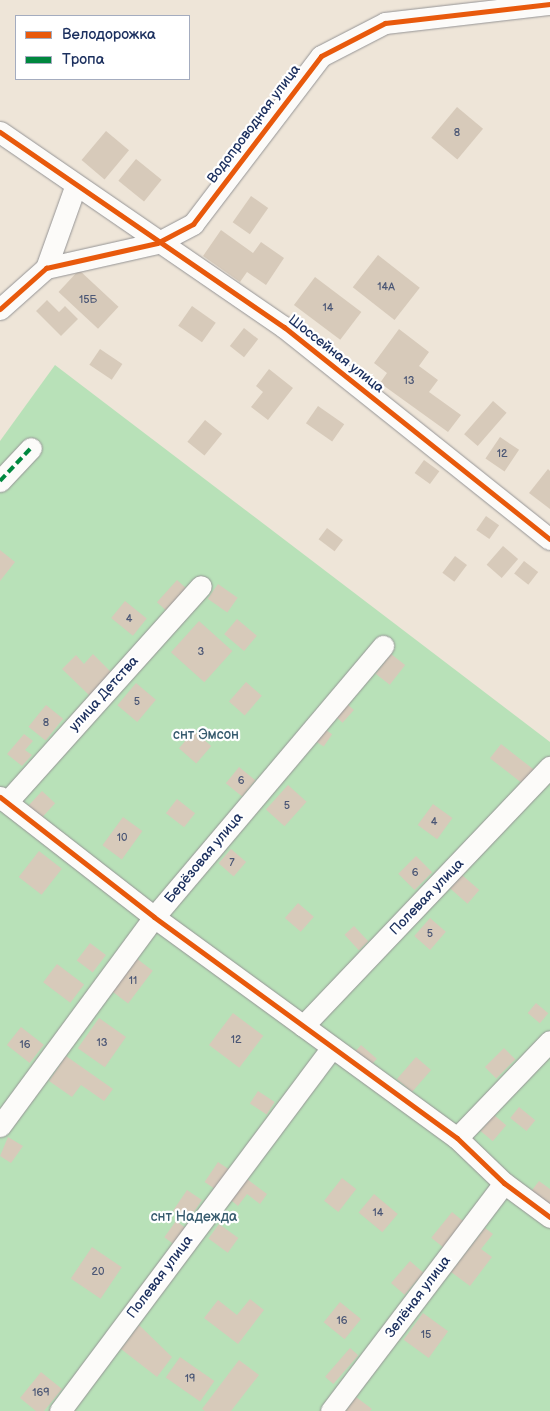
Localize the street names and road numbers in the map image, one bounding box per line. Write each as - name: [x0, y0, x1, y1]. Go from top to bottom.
- street label: Водопроводная улица: [204, 61, 304, 187]
- street label: Шоссейная улица: [285, 311, 387, 397]
- street label: улица Детства: [66, 653, 142, 735]
- street label: Берёзовая улица: [161, 809, 247, 907]
- street label: Полевая улица: [386, 855, 468, 939]
- street label: Полевая улица: [123, 1232, 197, 1322]
- street label: Зелёная улица: [382, 1253, 454, 1341]

